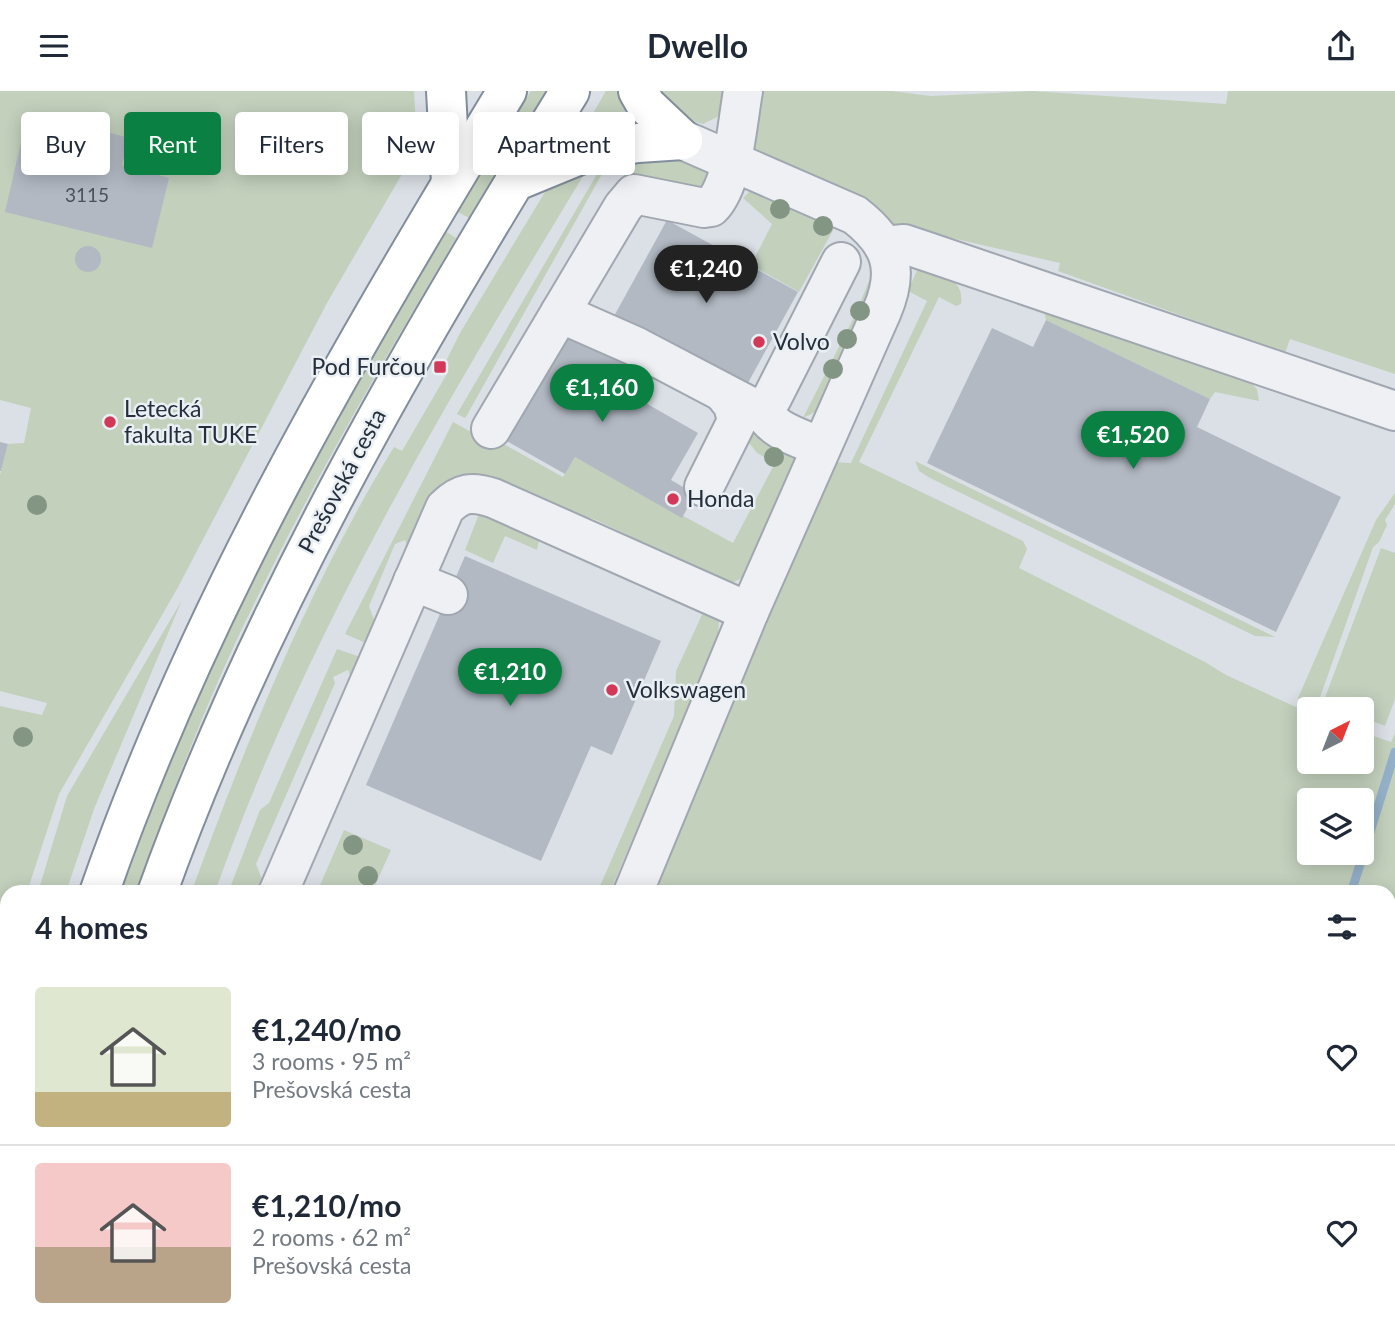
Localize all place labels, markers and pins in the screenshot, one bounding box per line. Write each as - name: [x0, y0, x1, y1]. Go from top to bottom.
- pin: €1,240: [649, 245, 763, 305]
- place label: Volvo: [773, 327, 830, 355]
- marker: Volvo: [751, 334, 767, 350]
- place label: Pod Furčou: [311, 352, 426, 380]
- marker: Pod Furčou: [432, 359, 448, 375]
- pin: €1,160: [545, 365, 659, 424]
- place label: Letecká fakulta TUKE: [124, 394, 257, 448]
- pin: €1,520: [1076, 411, 1190, 471]
- marker: Letecká fakulta TUKE: [102, 414, 118, 430]
- place label: Honda: [687, 484, 754, 512]
- marker: Honda: [665, 491, 681, 507]
- pin: €1,210: [453, 649, 567, 708]
- place label: Volkswagen: [626, 675, 746, 703]
- marker: Volkswagen: [604, 682, 620, 698]

